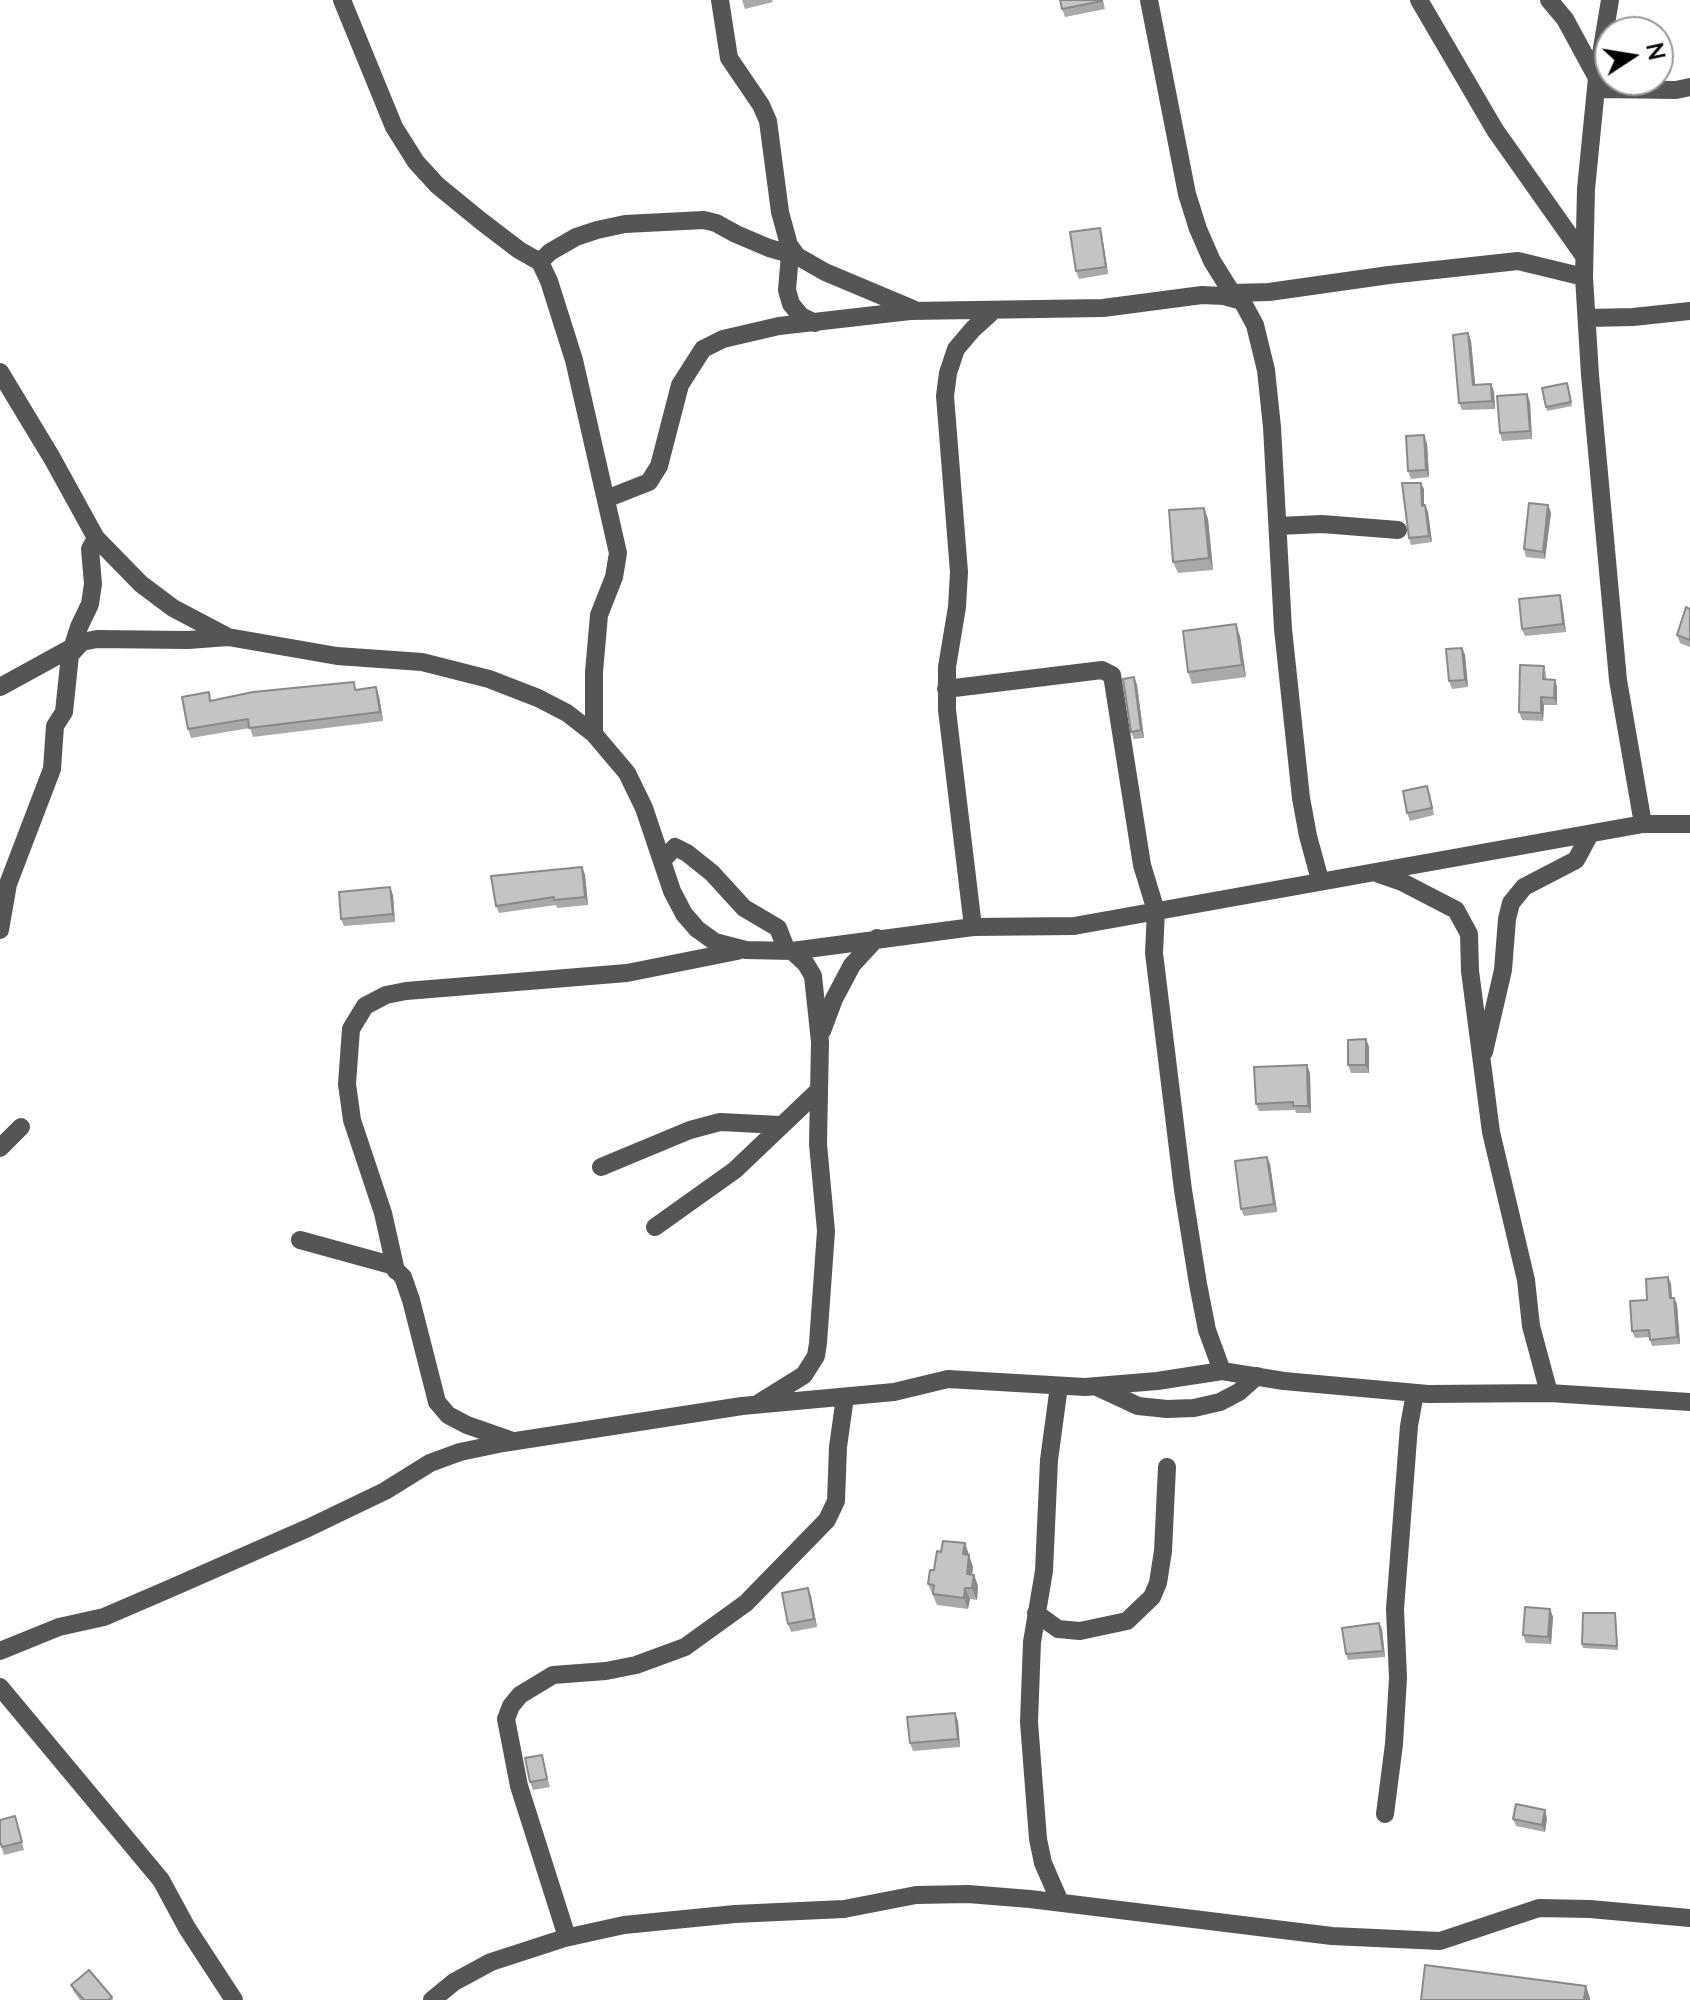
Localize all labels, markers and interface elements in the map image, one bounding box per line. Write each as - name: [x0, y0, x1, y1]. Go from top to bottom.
- north arrow: [1594, 16, 1674, 96]
- text: N: [1641, 40, 1671, 62]

